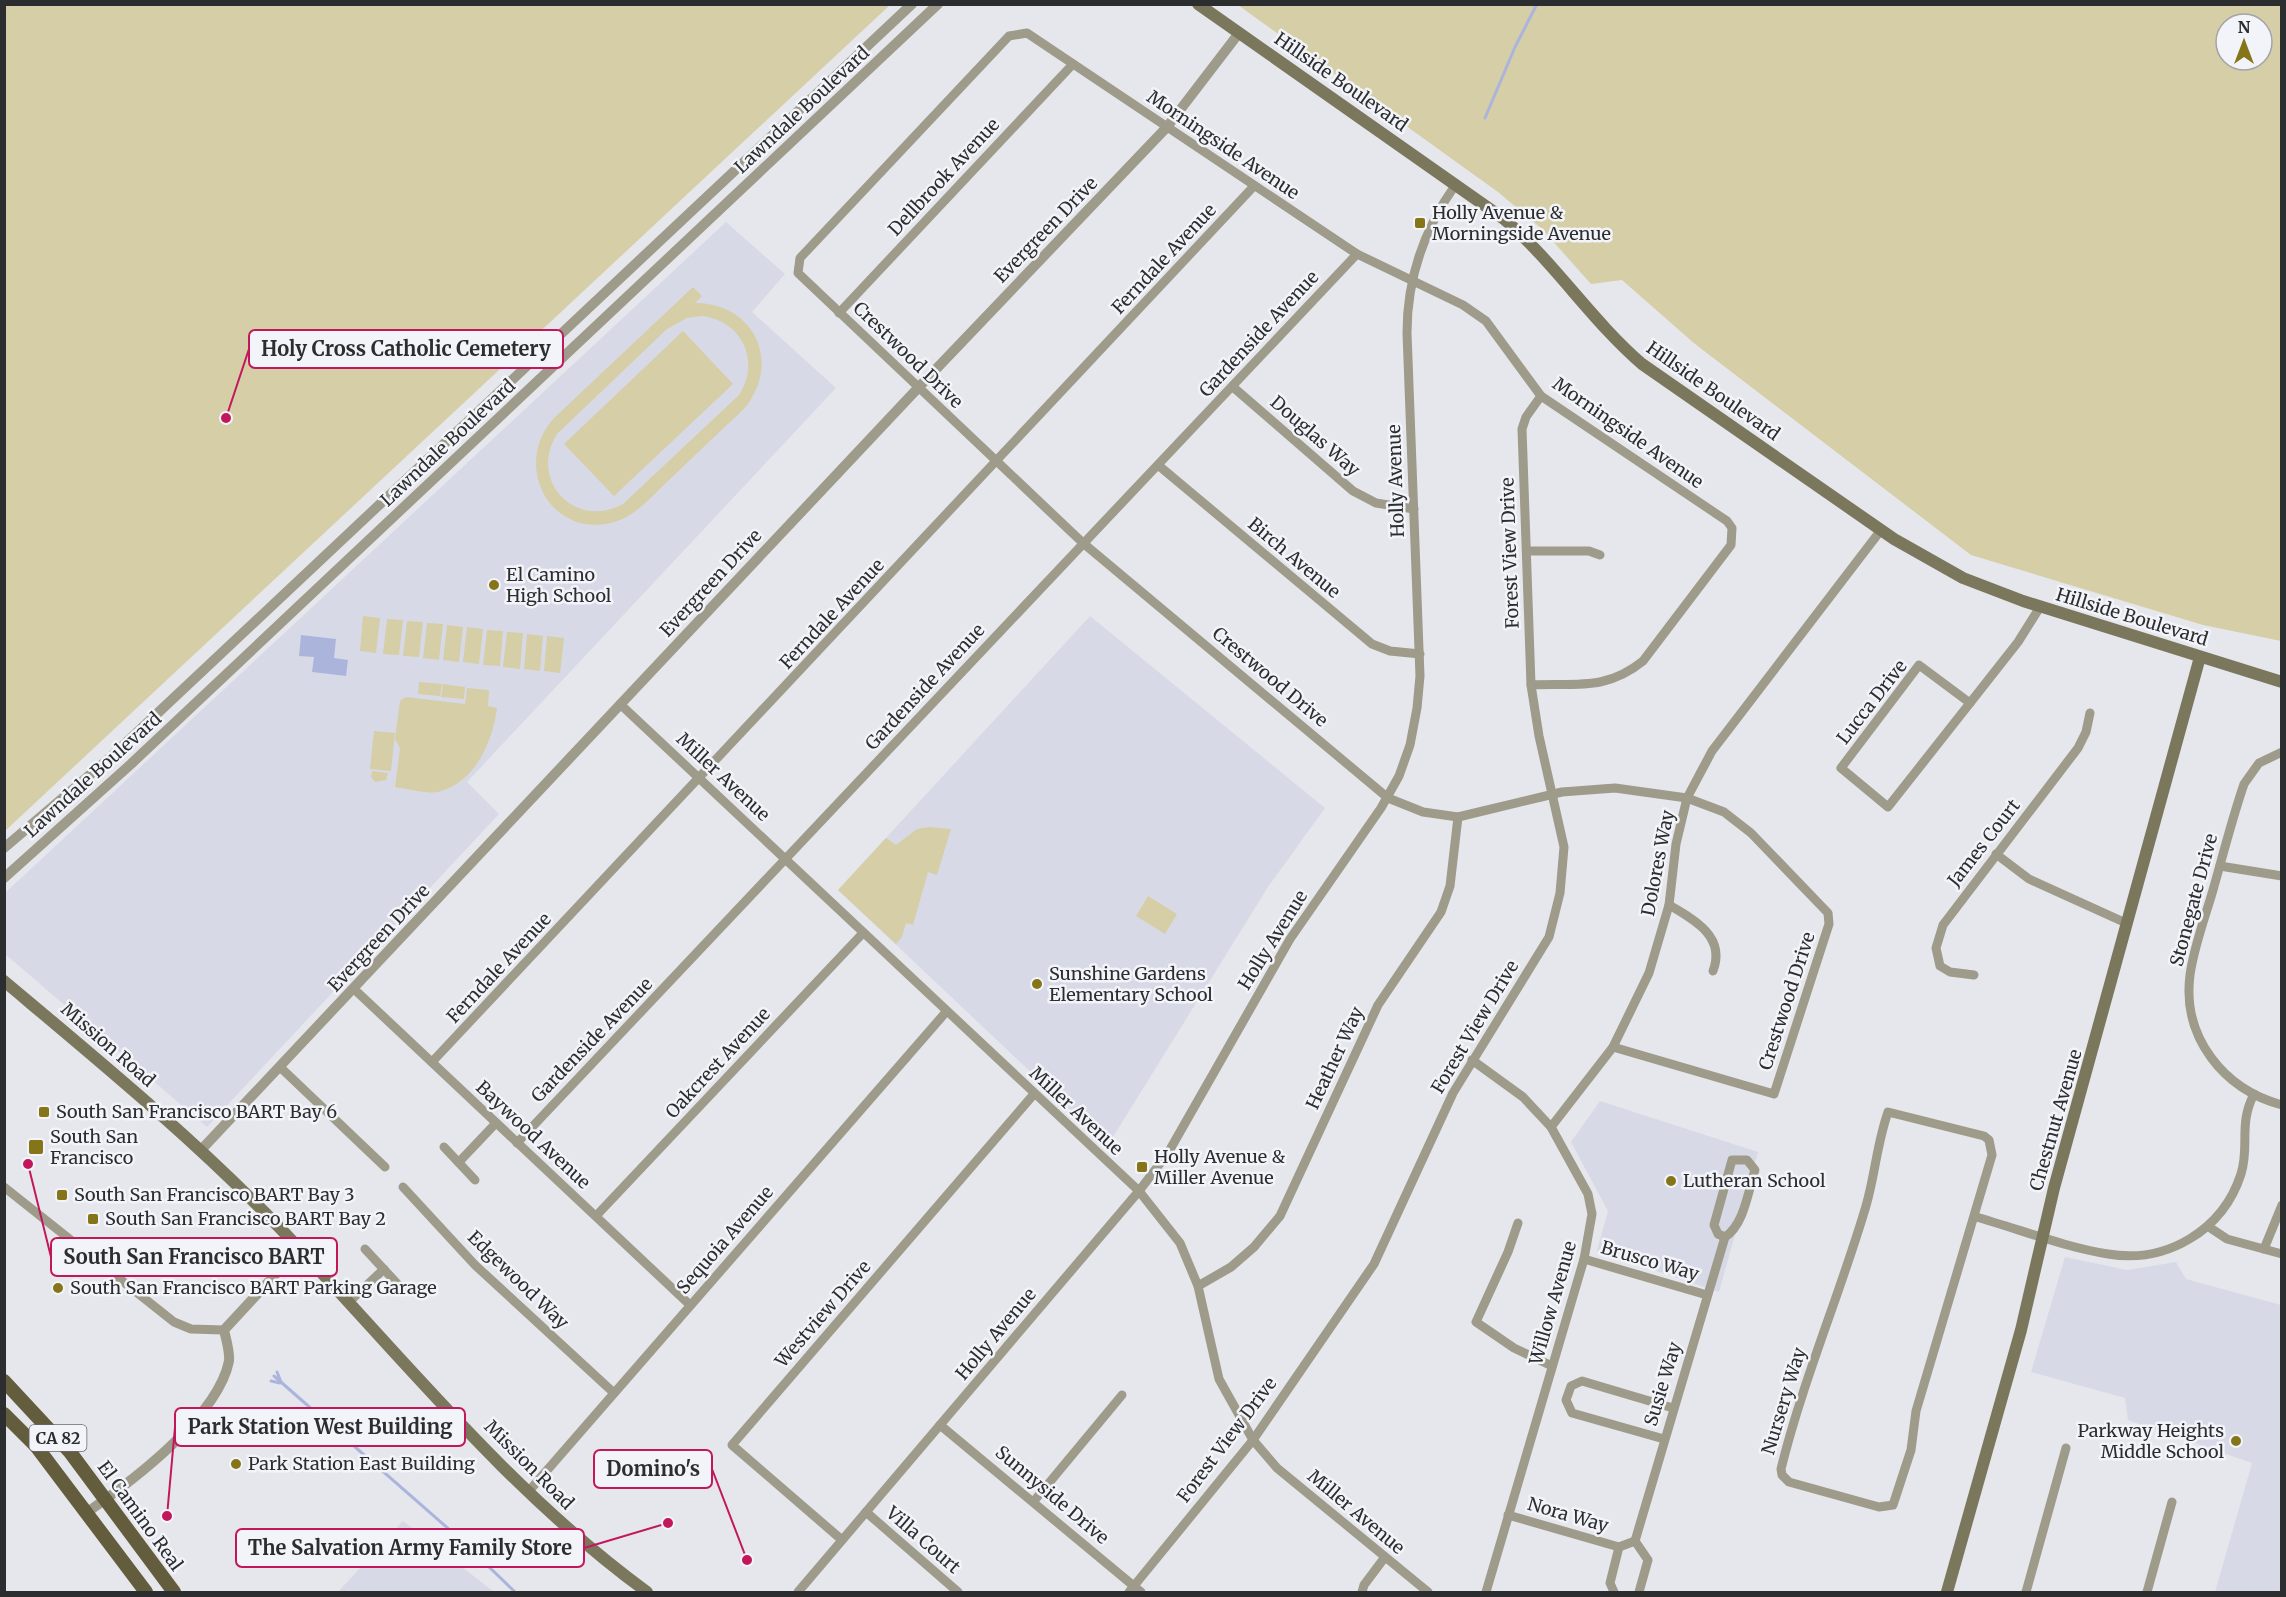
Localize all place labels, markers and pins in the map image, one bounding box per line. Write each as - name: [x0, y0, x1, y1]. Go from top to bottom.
- place label: Holly Avenue & Morningside Avenue: [1432, 201, 1611, 245]
- marker: Holly Avenue & Morningside Avenue: [1413, 216, 1427, 230]
- callout: Holy Cross Catholic Cemetery: [249, 330, 563, 368]
- place label: El Camino High School: [506, 563, 612, 607]
- marker: El Camino High School: [487, 578, 501, 592]
- place label: Sunshine Gardens Elementary School: [1049, 962, 1213, 1006]
- marker: Sunshine Gardens Elementary School: [1030, 977, 1044, 991]
- place label: South San Francisco BART Bay 6: [56, 1100, 337, 1123]
- marker: South San Francisco BART Bay 6: [37, 1105, 51, 1119]
- place label: South San Francisco: [50, 1125, 138, 1169]
- marker: South San Francisco: [27, 1138, 45, 1156]
- place label: Holly Avenue & Miller Avenue: [1154, 1145, 1285, 1189]
- marker: Holly Avenue & Miller Avenue: [1135, 1160, 1149, 1174]
- place label: Lutheran School: [1683, 1169, 1826, 1192]
- marker: Lutheran School: [1664, 1174, 1678, 1188]
- place label: South San Francisco BART Bay 3: [74, 1183, 355, 1206]
- marker: South San Francisco BART Bay 3: [55, 1188, 69, 1202]
- place label: South San Francisco BART Bay 2: [105, 1207, 386, 1230]
- marker: South San Francisco BART Bay 2: [86, 1212, 100, 1226]
- callout: South San Francisco BART: [51, 1238, 337, 1276]
- place label: South San Francisco BART Parking Garage: [70, 1276, 437, 1299]
- marker: South San Francisco BART Parking Garage: [51, 1281, 65, 1295]
- callout: Park Station West Building: [175, 1408, 465, 1446]
- place label: Parkway Heights Middle School: [2077, 1419, 2224, 1463]
- marker: Parkway Heights Middle School: [2229, 1434, 2243, 1448]
- callout: Domino's: [594, 1450, 712, 1488]
- place label: Park Station East Building: [248, 1452, 475, 1475]
- marker: Park Station East Building: [229, 1457, 243, 1471]
- callout: The Salvation Army Family Store: [236, 1529, 584, 1567]

